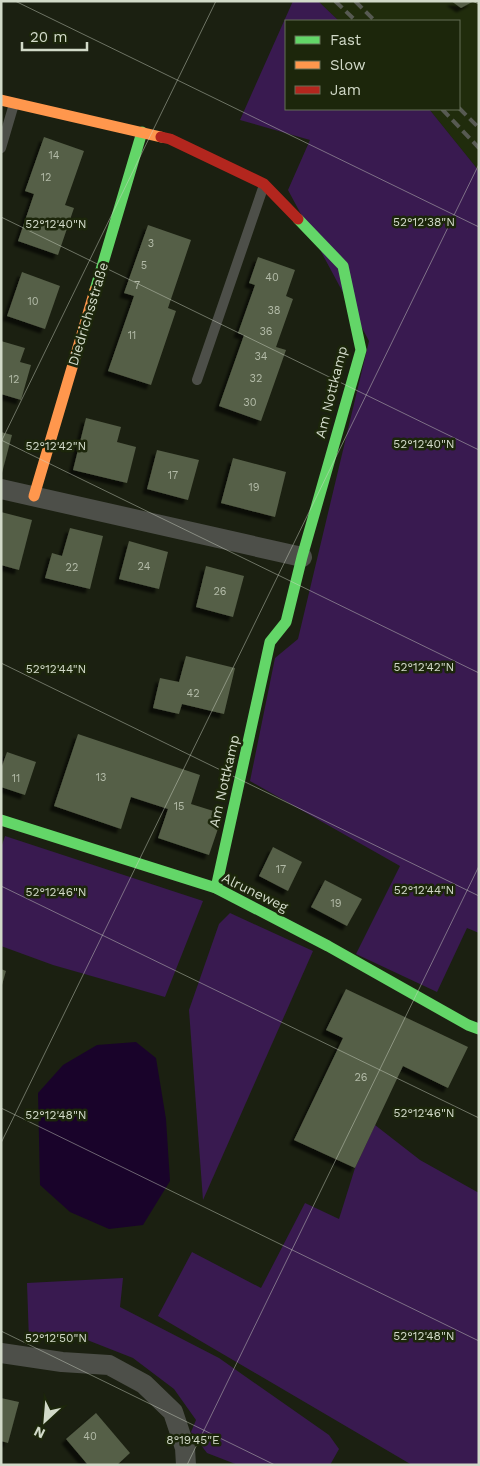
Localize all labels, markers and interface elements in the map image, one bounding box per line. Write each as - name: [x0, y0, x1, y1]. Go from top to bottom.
- scale bar: [22, 20, 88, 52]
- legend: [285, 20, 460, 110]
- text: 20 m: [30, 28, 68, 46]
- text: Fast: [330, 31, 362, 49]
- text: Slow: [330, 56, 366, 74]
- text: Jam: [330, 81, 361, 99]
- house number: 14: [48, 149, 60, 162]
- house number: 12: [41, 171, 51, 184]
- text: 52°12'38"N: [393, 215, 455, 229]
- text: 52°12'40"N: [25, 217, 87, 231]
- house number: 3: [148, 237, 154, 250]
- house number: 5: [141, 259, 147, 272]
- street label: Diedrichsstraße: [65, 260, 111, 368]
- house number: 40: [265, 271, 279, 284]
- house number: 7: [134, 279, 140, 292]
- house number: 10: [27, 295, 39, 308]
- house number: 38: [267, 304, 281, 317]
- house number: 36: [259, 325, 273, 338]
- house number: 11: [128, 329, 136, 342]
- street label: Am Nottkamp: [312, 344, 350, 440]
- house number: 34: [254, 350, 268, 363]
- house number: 32: [250, 372, 262, 385]
- house number: 12: [9, 373, 19, 386]
- house number: 30: [243, 396, 257, 409]
- text: 52°12'40"N: [393, 437, 455, 451]
- text: 52°12'42"N: [26, 439, 86, 453]
- house number: 17: [168, 469, 178, 482]
- house number: 19: [248, 481, 260, 494]
- house number: 24: [138, 560, 151, 573]
- house number: 22: [66, 561, 78, 574]
- house number: 26: [213, 585, 227, 598]
- text: 52°12'42"N: [394, 660, 454, 674]
- text: 52°12'44"N: [26, 662, 86, 676]
- house number: 42: [186, 687, 200, 700]
- street label: Am Nottkamp: [206, 733, 242, 829]
- house number: 13: [96, 771, 106, 784]
- house number: 11: [12, 772, 20, 785]
- house number: 15: [174, 800, 184, 813]
- house number: 17: [276, 863, 286, 876]
- street label: Alruneweg: [219, 869, 291, 915]
- text: 52°12'44"N: [394, 883, 454, 897]
- text: 52°12'46"N: [25, 885, 87, 899]
- house number: 19: [330, 897, 342, 910]
- house number: 26: [354, 1071, 368, 1084]
- text: 52°12'46"N: [393, 1106, 455, 1120]
- text: 52°12'48"N: [25, 1108, 87, 1122]
- text: 52°12'48"N: [393, 1329, 455, 1343]
- text: 52°12'50"N: [25, 1331, 87, 1345]
- north arrow: [20, 1396, 70, 1446]
- text: N: [31, 1423, 47, 1442]
- house number: 40: [83, 1430, 97, 1443]
- text: 8°19'45"E: [166, 1433, 220, 1447]

